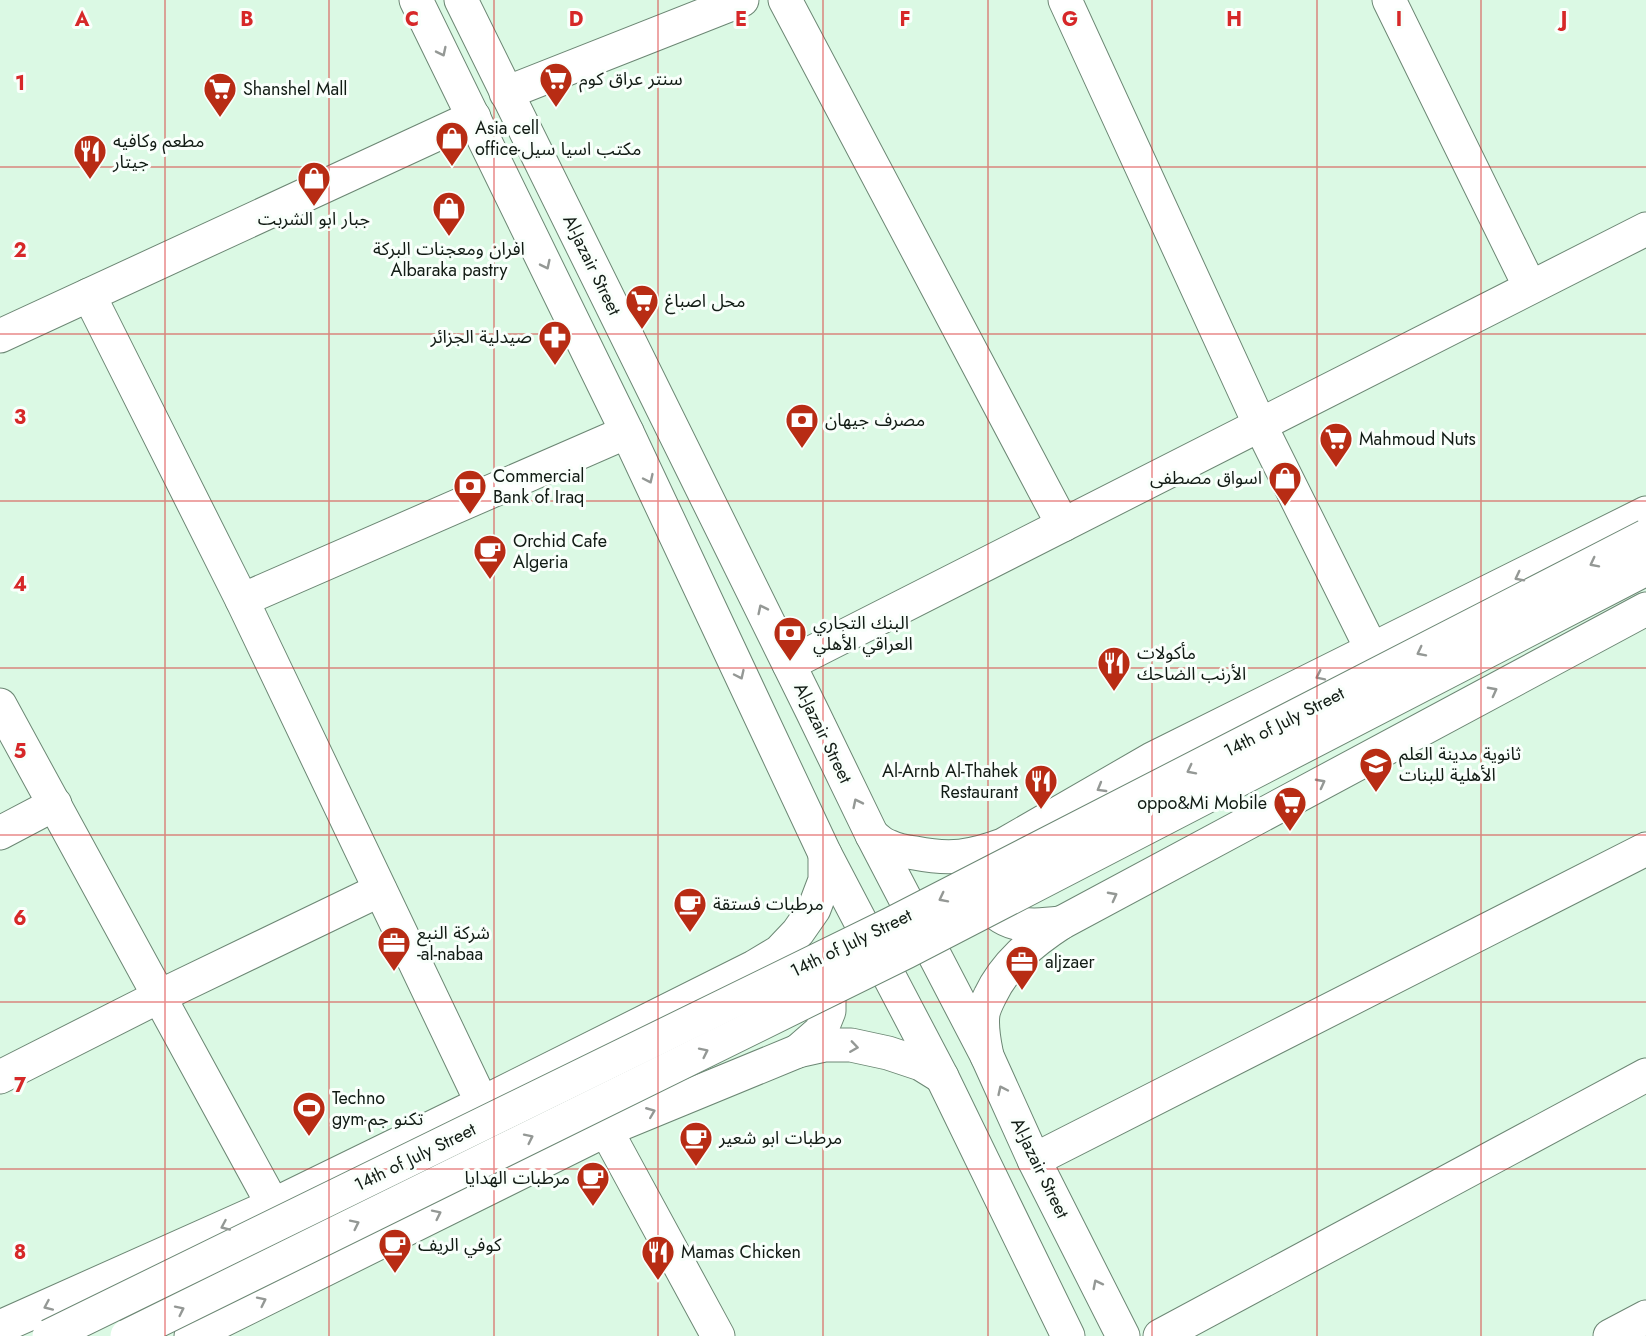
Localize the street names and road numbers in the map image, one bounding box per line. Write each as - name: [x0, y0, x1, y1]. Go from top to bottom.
- street label: Al-Jazair Street: [556, 210, 628, 320]
- street label: Al-Jazair Street: [787, 678, 859, 788]
- street label: 14th of July Street: [1219, 680, 1349, 764]
- street label: 14th of July Street: [786, 902, 917, 984]
- street label: Al-Jazair Street: [1004, 1113, 1076, 1223]
- street label: 14th of July Street: [350, 1116, 481, 1198]

